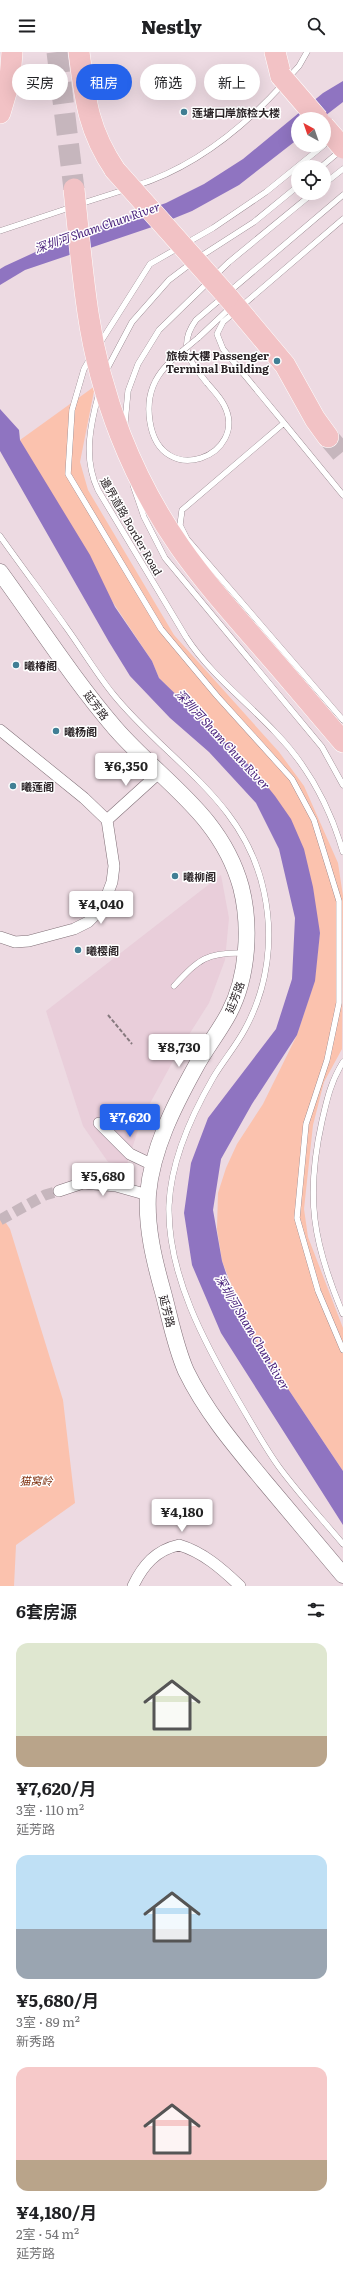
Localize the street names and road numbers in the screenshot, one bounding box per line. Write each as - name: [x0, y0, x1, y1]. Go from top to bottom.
- street label: 邊界道路 Border Road: [97, 474, 167, 578]
- street label: 延芳路: [81, 687, 113, 723]
- street label: 延芳路: [221, 979, 247, 1015]
- street label: 延芳路: [156, 1293, 180, 1329]

